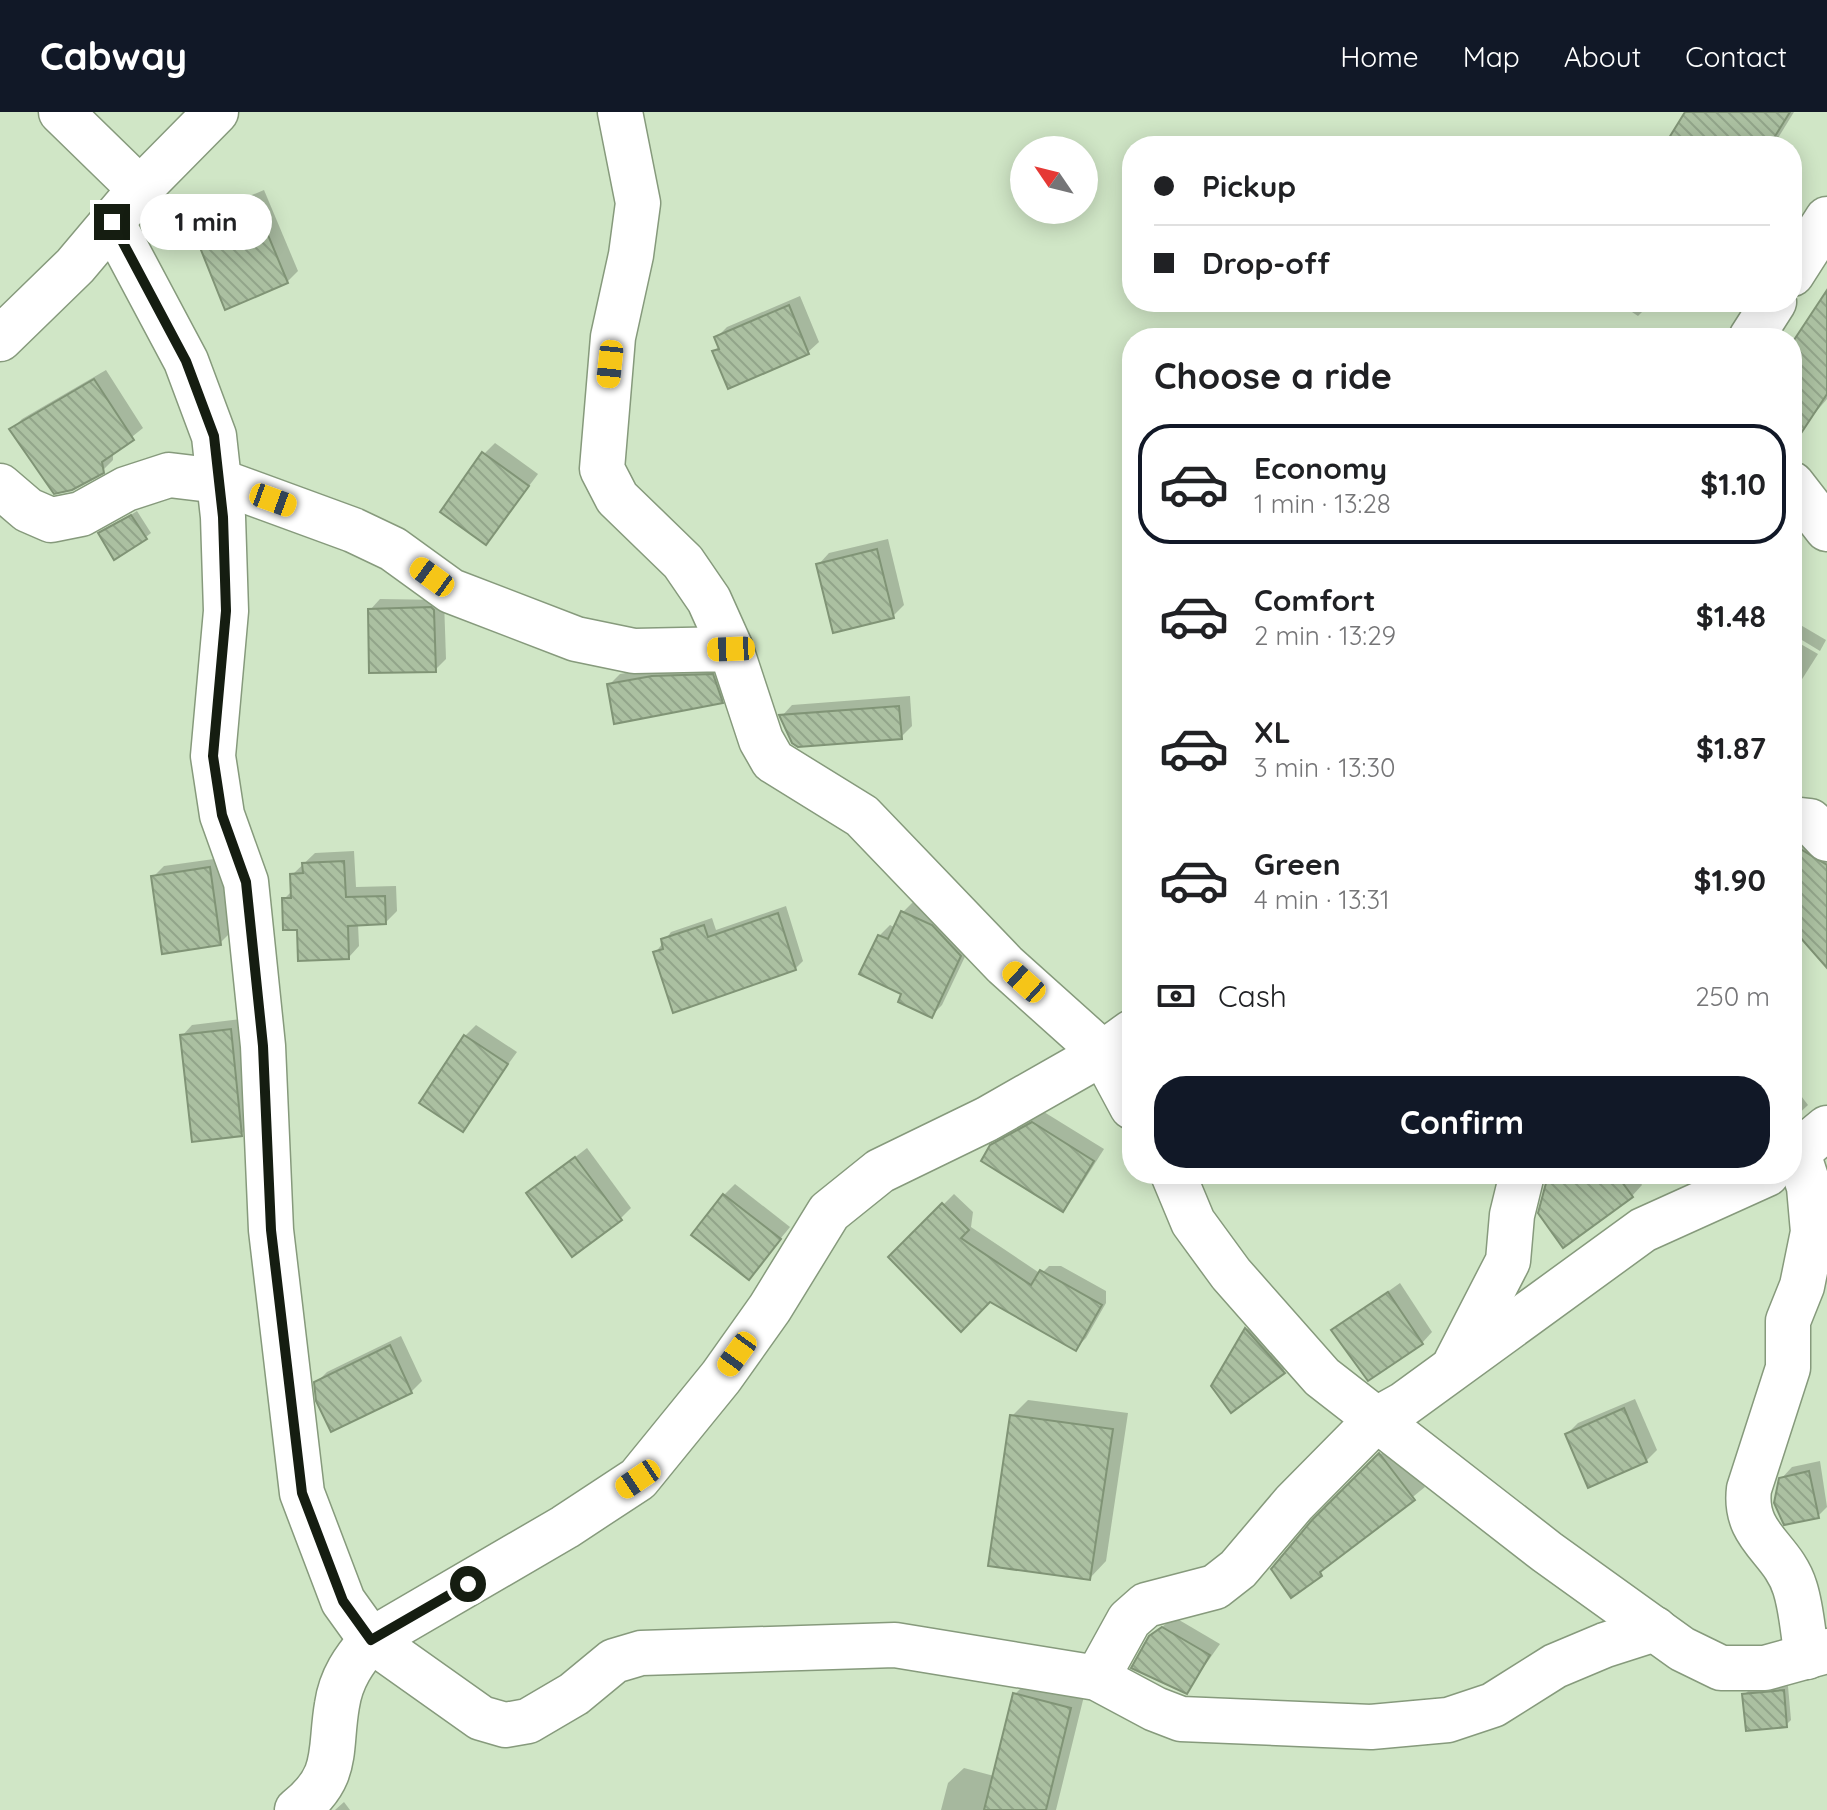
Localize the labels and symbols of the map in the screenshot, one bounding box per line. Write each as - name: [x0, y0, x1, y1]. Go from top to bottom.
- north arrow: [1010, 136, 1098, 224]
- callout: 1 min: [140, 194, 272, 250]
- route end: [94, 204, 130, 240]
- car: [596, 339, 624, 389]
- car: [246, 481, 300, 519]
- car: [406, 553, 458, 601]
- car: [707, 636, 755, 662]
- car: [998, 957, 1050, 1007]
- car: [713, 1328, 761, 1380]
- car: [611, 1456, 665, 1502]
- route start: [450, 1566, 486, 1602]

